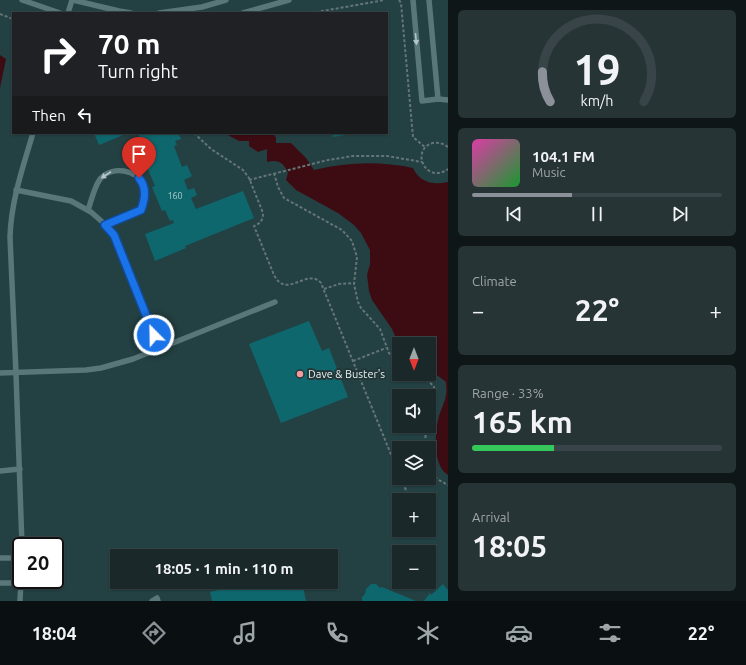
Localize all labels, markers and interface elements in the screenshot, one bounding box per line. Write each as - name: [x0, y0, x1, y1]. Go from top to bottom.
- icon: right: [32, 28, 84, 80]
- text: 70 m: [98, 28, 160, 59]
- one-way arrow: [413, 33, 420, 45]
- text: 19: [574, 46, 620, 93]
- text: Turn right: [98, 61, 178, 81]
- text: km/h: [581, 93, 613, 109]
- icon: left: [74, 104, 96, 126]
- text: Then: [32, 107, 66, 124]
- pin: [122, 137, 156, 178]
- icon: arrive: [128, 143, 150, 165]
- text: 104.1 FM: [532, 148, 595, 165]
- text: Music: [532, 165, 566, 179]
- one-way arrow: [100, 172, 111, 179]
- house number: 160: [167, 191, 183, 201]
- icon: previous: [503, 203, 525, 225]
- icon: pause: [586, 203, 608, 225]
- icon: next: [669, 203, 691, 225]
- text: Climate: [472, 274, 517, 288]
- text: 22°: [575, 293, 619, 327]
- text: −: [472, 298, 484, 323]
- text: +: [710, 298, 722, 323]
- position arrow: [133, 314, 175, 356]
- north arrow: [392, 337, 436, 381]
- map controls: [392, 337, 436, 589]
- place label: Dave & Buster's: [308, 368, 385, 380]
- marker: Dave & Buster's: [295, 369, 305, 379]
- text: Range · 33%: [472, 386, 544, 400]
- button: sound: [392, 389, 436, 433]
- text: 165 km: [472, 405, 573, 439]
- button: layers: [392, 441, 436, 485]
- button: +: [392, 493, 436, 537]
- text: Arrival: [472, 510, 510, 524]
- text: 18:05: [472, 529, 547, 563]
- speed limit sign: 20: [12, 537, 64, 589]
- button: −: [392, 545, 436, 589]
- text: 18:05 · 1 min · 110 m: [155, 560, 293, 577]
- icon: directions: [140, 619, 168, 647]
- icon: music: [231, 619, 259, 647]
- icon: phone: [323, 619, 351, 647]
- icon: climate: [414, 619, 442, 647]
- icon: car: [505, 619, 533, 647]
- icon: filters: [596, 619, 624, 647]
- text: 18:04: [32, 623, 77, 643]
- text: 22°: [688, 623, 714, 643]

